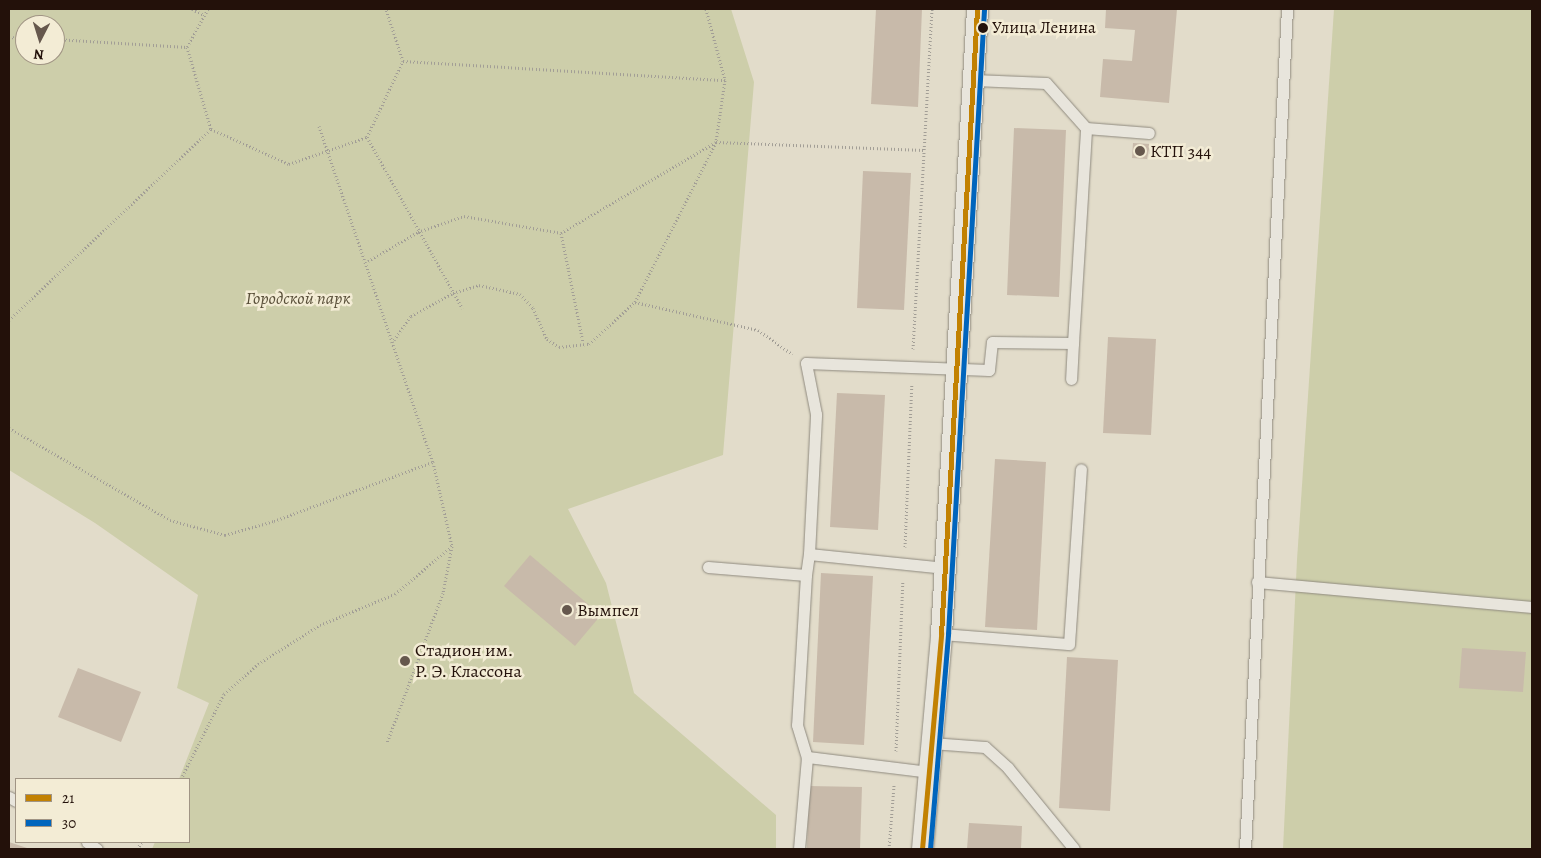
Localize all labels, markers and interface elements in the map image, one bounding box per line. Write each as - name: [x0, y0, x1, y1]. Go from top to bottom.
- north arrow: [15, 15, 65, 65]
- place label: Улица Ленина: [992, 18, 1096, 38]
- marker: Улица Ленина: [978, 23, 988, 33]
- text: N: [33, 45, 45, 64]
- place label: КТП 344: [1150, 140, 1211, 162]
- marker: КТП 344: [1134, 145, 1146, 157]
- park label: Городской парк: [245, 287, 351, 309]
- place label: Вымпел: [577, 599, 639, 621]
- marker: Вымпел: [561, 604, 573, 616]
- place label: Стадион им. Р. Э. Классона: [415, 640, 523, 682]
- marker: Стадион им. Р. Э. Классона: [399, 655, 411, 667]
- legend: [15, 778, 190, 843]
- text: 21: [62, 788, 74, 808]
- text: 30: [62, 813, 76, 833]

